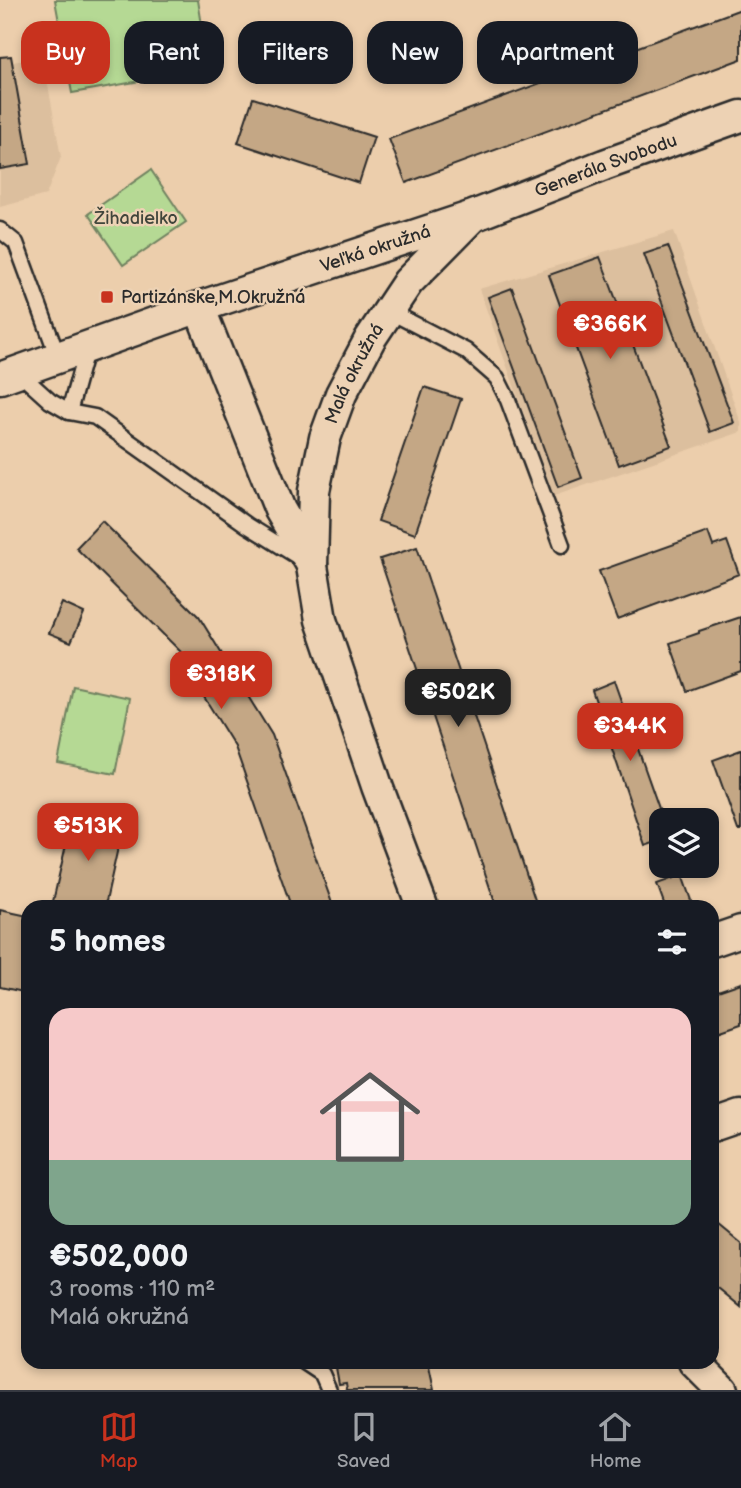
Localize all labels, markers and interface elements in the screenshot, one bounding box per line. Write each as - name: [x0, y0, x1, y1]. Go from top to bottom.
- chip: Buy: [21, 21, 110, 84]
- chip: Rent: [124, 21, 224, 84]
- chip: Filters: [238, 21, 353, 84]
- chip: New: [367, 21, 463, 84]
- chip: Apartment: [477, 21, 638, 84]
- street label: Generála Svobodu: [532, 130, 680, 202]
- park label: Žihadielko: [93, 206, 178, 229]
- street label: Veľká okružná: [318, 221, 433, 277]
- place label: Partizánske,M.Okružná: [121, 287, 305, 308]
- marker: Partizánske,M.Okružná: [99, 289, 115, 305]
- pin: €366K: [561, 302, 659, 361]
- text: €366K: [573, 310, 647, 338]
- street label: Malá okružná: [321, 320, 388, 427]
- pin: €318K: [172, 652, 270, 711]
- text: €318K: [186, 660, 256, 688]
- pin: €502K: [409, 670, 507, 729]
- text: €502K: [421, 678, 495, 706]
- pin: €344K: [581, 704, 679, 763]
- text: €344K: [593, 712, 667, 740]
- pin: €513K: [39, 804, 137, 863]
- map controls: [649, 808, 719, 878]
- button: layers: [649, 808, 719, 878]
- text: €513K: [53, 812, 123, 840]
- icon: filters: [653, 923, 691, 961]
- text: 5 homes: [49, 924, 166, 960]
- icon: home: [307, 1054, 433, 1180]
- text: €502,000: [49, 1239, 188, 1275]
- text: 3 rooms · 110 m²: [49, 1275, 215, 1303]
- text: Malá okružná: [49, 1303, 189, 1331]
- tab: Map: [100, 1408, 138, 1473]
- tab: Saved: [337, 1408, 390, 1473]
- tab: Home: [590, 1408, 641, 1473]

